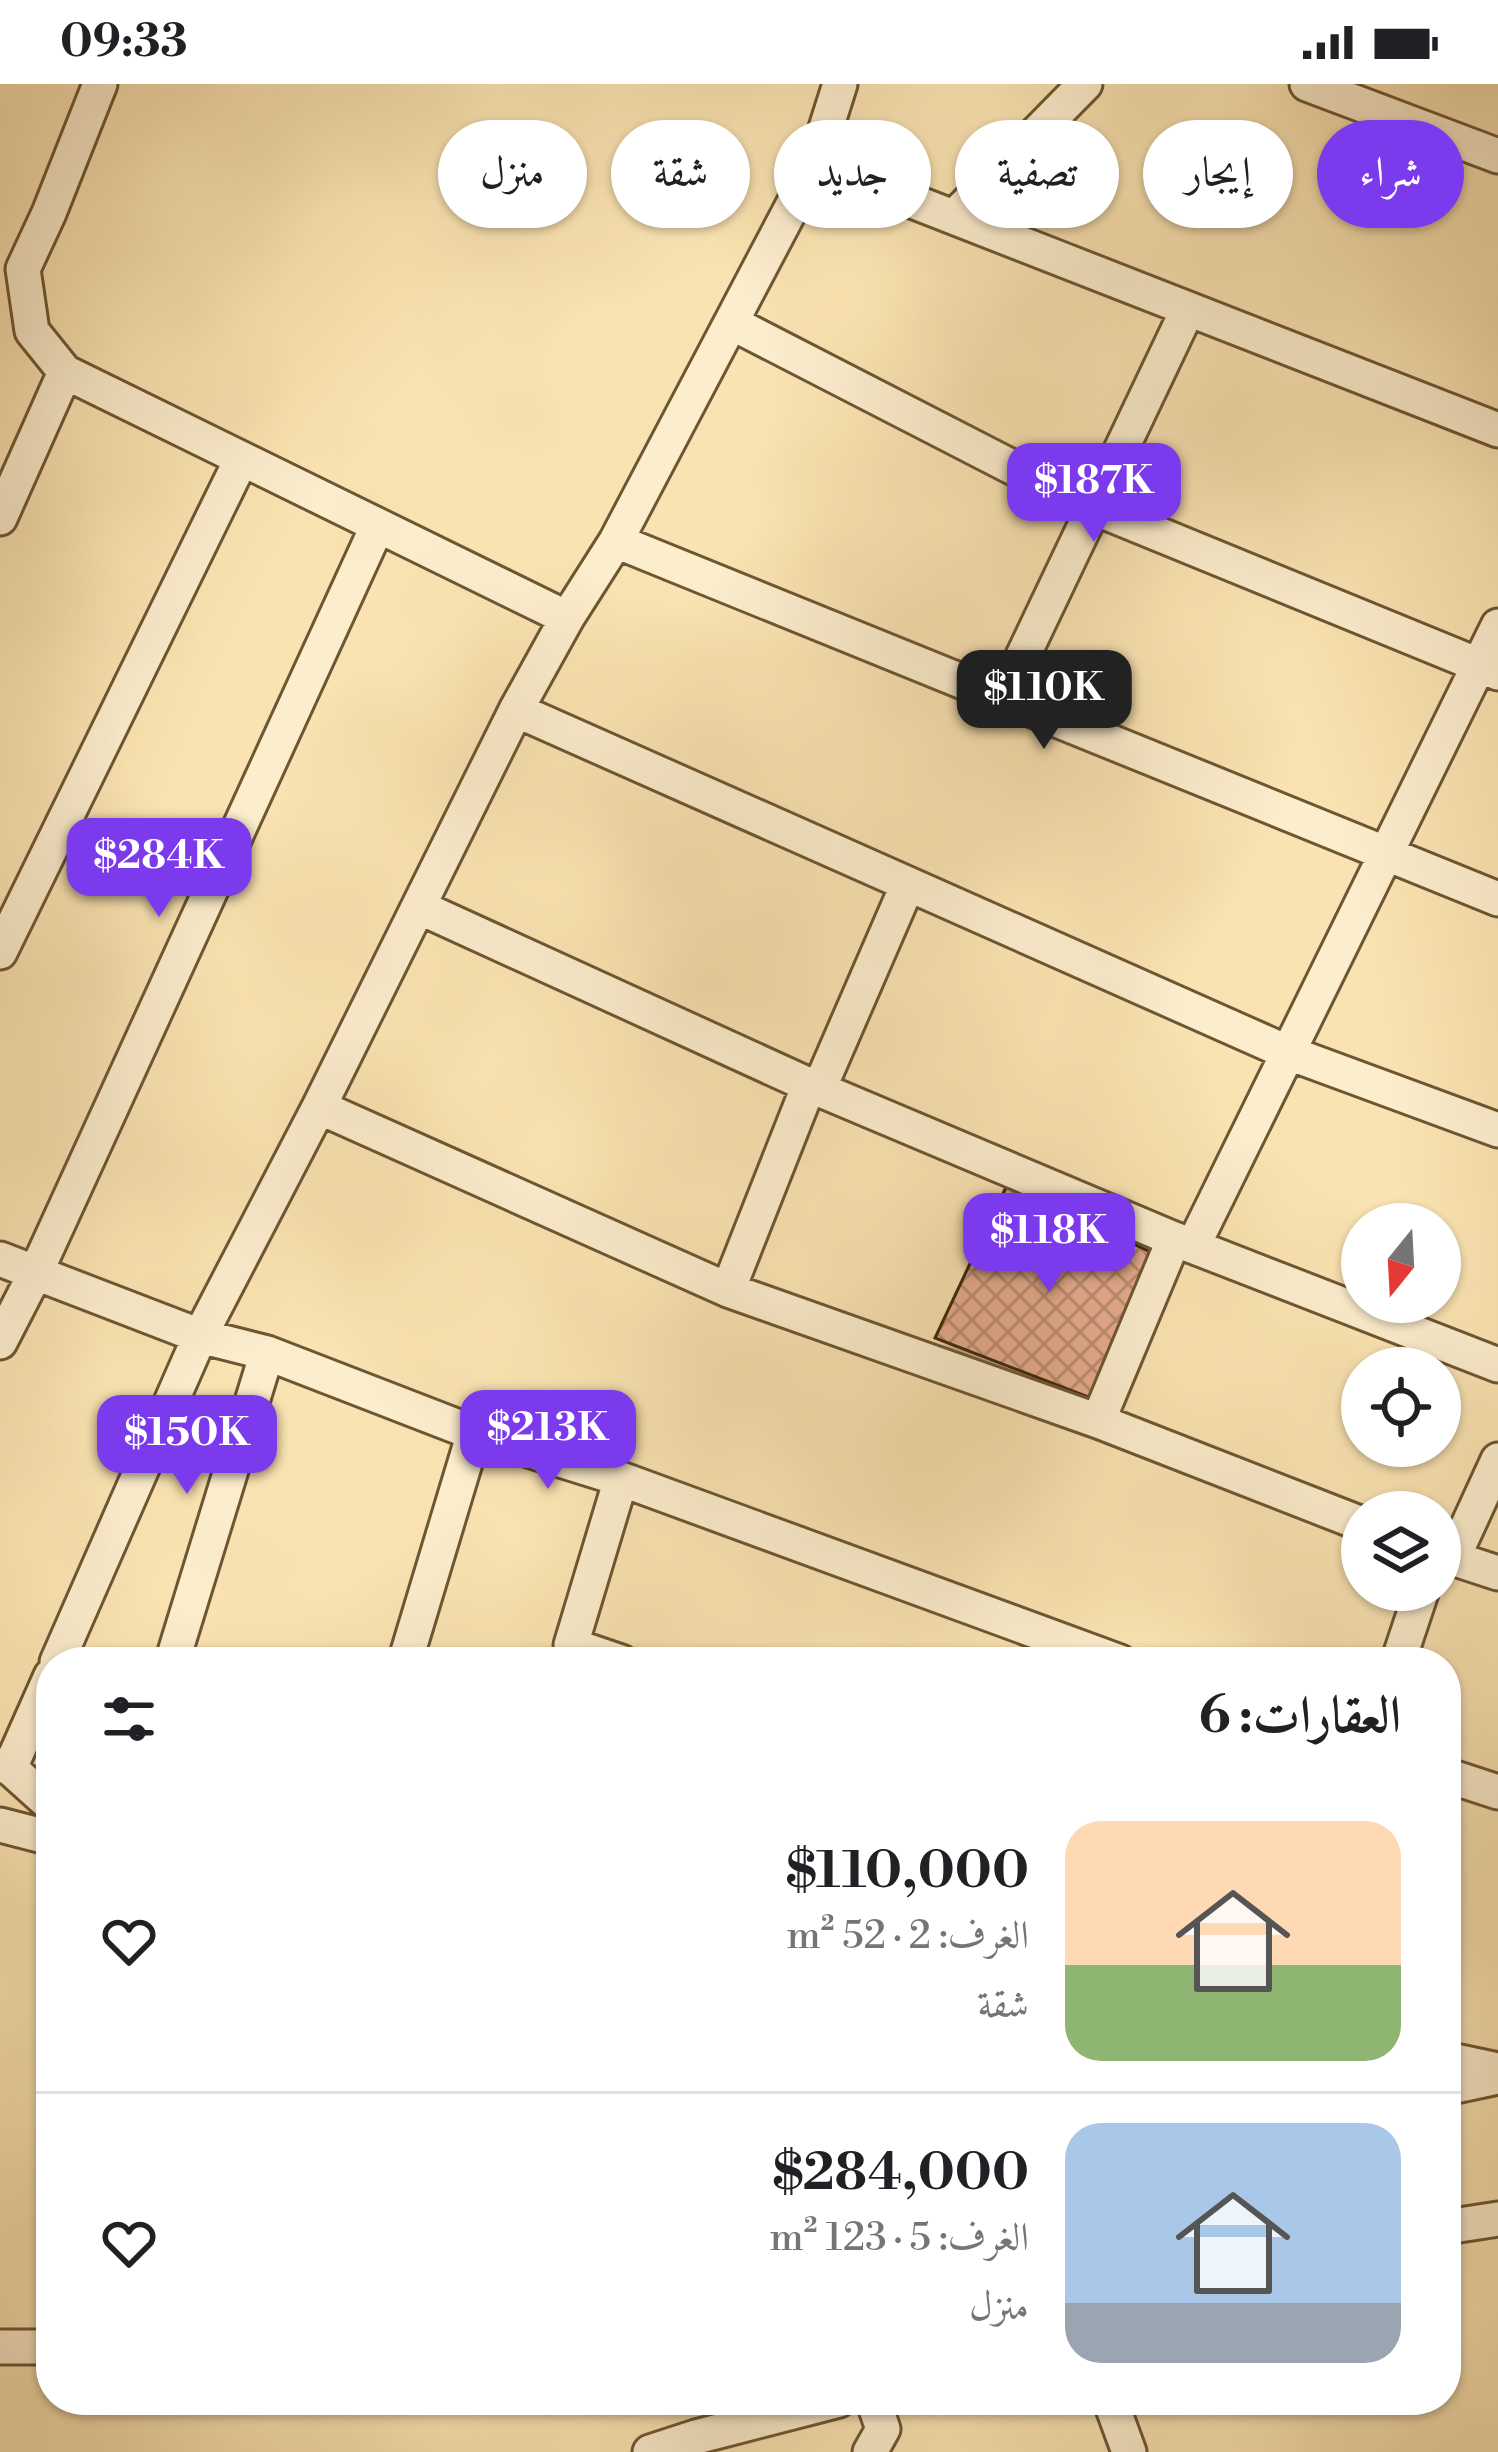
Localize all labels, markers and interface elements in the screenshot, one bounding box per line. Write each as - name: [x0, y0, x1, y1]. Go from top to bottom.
- text: 09:33: [60, 14, 188, 71]
- chip: منزل: [438, 120, 587, 228]
- chip: شقة: [611, 120, 750, 228]
- chip: جديد: [774, 120, 931, 228]
- chip: تصفية: [955, 120, 1119, 228]
- chip: إيجار: [1143, 120, 1293, 228]
- chip: شراء: [1317, 120, 1464, 228]
- pin: $187K: [1010, 443, 1178, 545]
- text: $187K: [1034, 457, 1154, 506]
- pin: $110K: [960, 650, 1128, 752]
- text: $110K: [984, 664, 1104, 713]
- pin: $284K: [75, 818, 243, 920]
- text: $284K: [94, 832, 224, 881]
- pin: $118K: [965, 1193, 1133, 1295]
- north arrow: [1341, 1203, 1461, 1323]
- map controls: [1341, 1203, 1461, 1611]
- text: $118K: [990, 1207, 1108, 1256]
- button: locate: [1341, 1347, 1461, 1467]
- pin: $213K: [464, 1390, 632, 1492]
- pin: $150K: [103, 1395, 271, 1497]
- text: $213K: [487, 1404, 609, 1453]
- text: $150K: [124, 1409, 250, 1458]
- button: layers: [1341, 1491, 1461, 1611]
- text: العقارات: 6: [1198, 1685, 1401, 1749]
- icon: filters: [96, 1686, 162, 1752]
- text: $110,000: [786, 1840, 1029, 1904]
- icon: home: [1161, 1869, 1305, 2013]
- icon: heart: [96, 1908, 162, 1974]
- text: الغرف: 2 · 52 m²: [786, 1912, 1029, 1961]
- text: شقة: [977, 1981, 1029, 2030]
- text: $284,000: [772, 2142, 1029, 2206]
- icon: home: [1161, 2171, 1305, 2315]
- icon: heart: [96, 2210, 162, 2276]
- text: الغرف: 5 · 123 m²: [770, 2214, 1029, 2263]
- text: منزل: [969, 2283, 1029, 2332]

